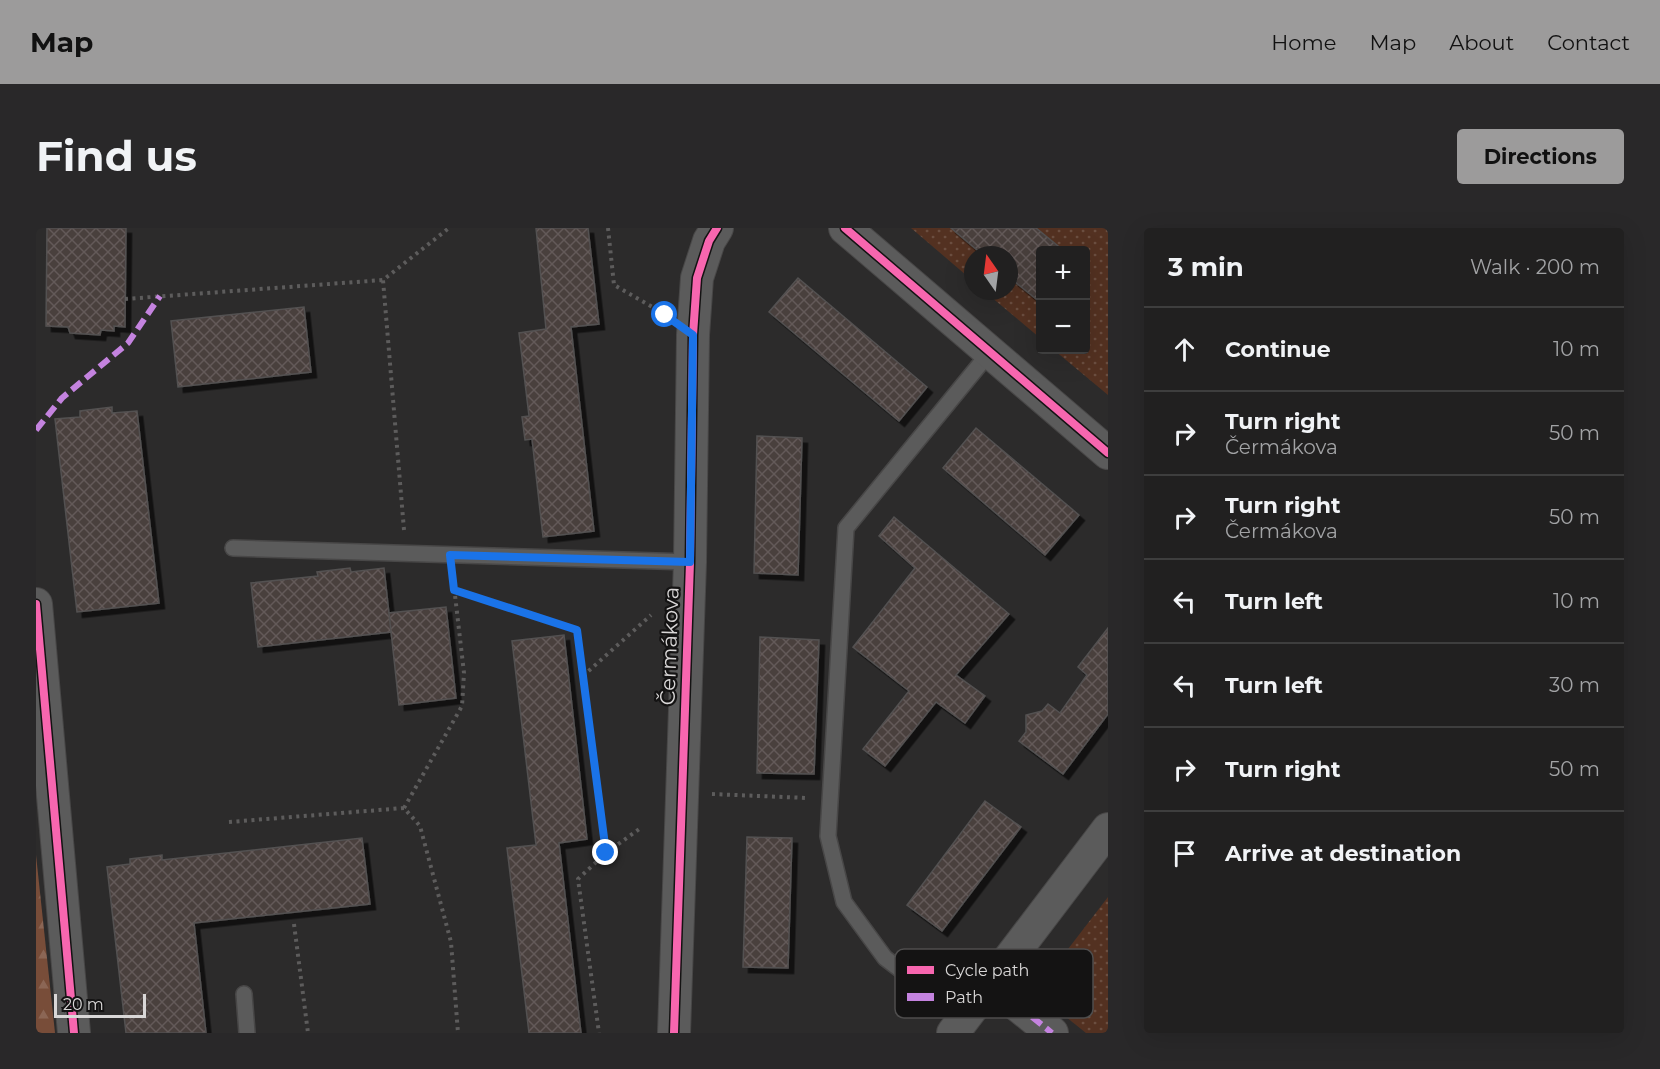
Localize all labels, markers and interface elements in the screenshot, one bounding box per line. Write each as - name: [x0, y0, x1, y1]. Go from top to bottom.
- text: Map: [30, 25, 93, 59]
- text: Home: [1271, 30, 1336, 55]
- text: Map: [1369, 30, 1416, 55]
- text: About: [1449, 30, 1514, 55]
- text: Contact: [1547, 30, 1630, 55]
- button: Directions: [1457, 129, 1624, 184]
- text: Find us: [36, 130, 197, 182]
- north arrow: [964, 246, 1018, 300]
- map controls: [1036, 246, 1090, 354]
- button: +: [1036, 246, 1090, 300]
- text: 3 min: [1168, 251, 1244, 283]
- text: Walk · 200 m: [1470, 255, 1600, 279]
- button: −: [1036, 300, 1090, 354]
- route start: [651, 301, 677, 327]
- icon: ahead: [1168, 333, 1201, 366]
- text: Continue: [1225, 336, 1331, 363]
- text: 10 m: [1553, 337, 1600, 361]
- text: Turn right: [1225, 408, 1340, 435]
- icon: right: [1168, 417, 1201, 450]
- text: 50 m: [1549, 421, 1600, 445]
- text: Čermákova: [1225, 435, 1338, 459]
- text: Turn right: [1225, 492, 1340, 519]
- icon: right: [1168, 501, 1201, 534]
- text: 50 m: [1549, 505, 1600, 529]
- text: Čermákova: [1225, 519, 1338, 543]
- icon: left: [1168, 585, 1201, 618]
- street label: Čermákova: [654, 586, 684, 706]
- text: Turn left: [1225, 588, 1323, 615]
- text: 10 m: [1553, 589, 1600, 613]
- icon: left: [1168, 669, 1201, 702]
- text: Turn left: [1225, 672, 1323, 699]
- text: 30 m: [1549, 673, 1600, 697]
- icon: right: [1168, 753, 1201, 786]
- text: Turn right: [1225, 756, 1340, 783]
- text: 50 m: [1549, 757, 1600, 781]
- icon: arrive: [1168, 837, 1201, 870]
- route end: [592, 839, 618, 865]
- text: Arrive at destination: [1225, 840, 1461, 867]
- legend: [895, 949, 1093, 1018]
- text: Cycle path: [945, 961, 1029, 980]
- text: Path: [945, 988, 983, 1007]
- scale bar: [54, 991, 146, 1018]
- text: 20 m: [63, 995, 104, 1014]

